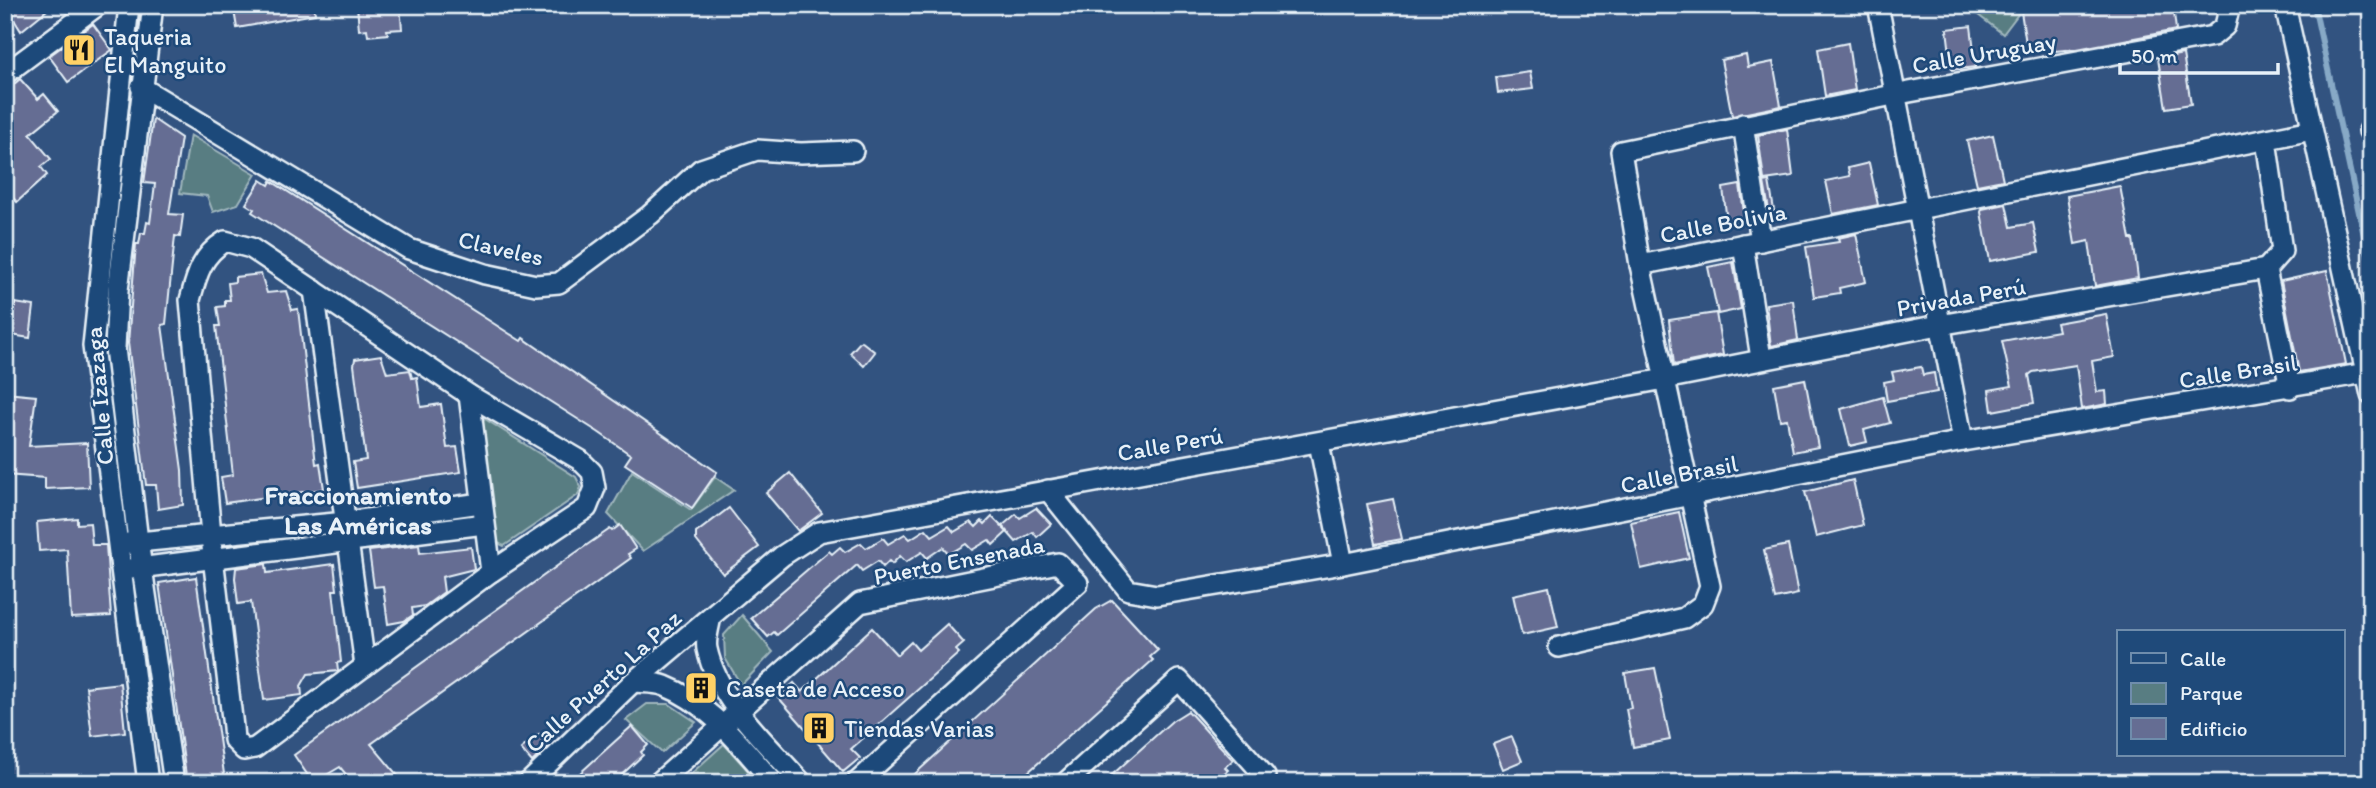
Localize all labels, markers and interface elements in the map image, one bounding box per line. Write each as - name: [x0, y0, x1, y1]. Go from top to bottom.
- place label: Taqueria El Manguito: [104, 22, 226, 79]
- street label: Calle Uruguay: [1910, 26, 2058, 80]
- restaurant icon: Taqueria El Manguito: [60, 31, 98, 69]
- scale bar: [2120, 32, 2278, 76]
- text: 50 m: [2131, 43, 2178, 68]
- street label: Calle Bolivia: [1657, 196, 1789, 249]
- street label: Claveles: [456, 224, 546, 272]
- street label: Privada Perú: [1894, 271, 2028, 323]
- street label: Calle Izazaga: [79, 326, 119, 466]
- street label: Calle Brasil: [2177, 347, 2299, 395]
- street label: Calle Perú: [1115, 420, 1225, 468]
- street label: Calle Brasil: [1618, 448, 1740, 500]
- district label: Fraccionamiento Las Américas: [264, 479, 452, 541]
- street label: Puerto Ensenada: [871, 529, 1047, 591]
- street label: Calle Puerto La Paz: [519, 603, 687, 759]
- legend: [2117, 630, 2344, 756]
- text: Calle: [2180, 646, 2226, 671]
- building icon: Caseta de Acceso: [682, 669, 720, 707]
- place label: Caseta de Acceso: [726, 674, 905, 703]
- text: Parque: [2180, 680, 2243, 705]
- building icon: Tiendas Varias: [800, 709, 838, 747]
- place label: Tiendas Varias: [844, 714, 995, 743]
- text: Edificio: [2180, 716, 2248, 741]

